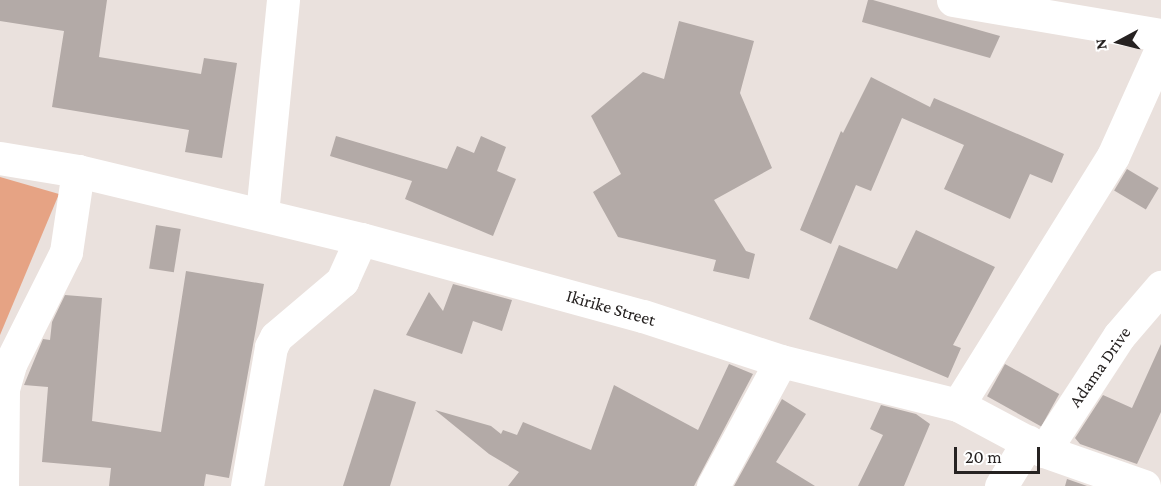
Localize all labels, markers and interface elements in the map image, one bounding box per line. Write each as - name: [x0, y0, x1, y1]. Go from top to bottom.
- north arrow: [1089, 12, 1149, 72]
- text: N: [1092, 38, 1110, 51]
- street label: Ikirike Street: [564, 285, 658, 331]
- street label: Adama Drive: [1064, 323, 1136, 411]
- scale bar: [957, 435, 1042, 473]
- text: 20 m: [965, 447, 1002, 467]

